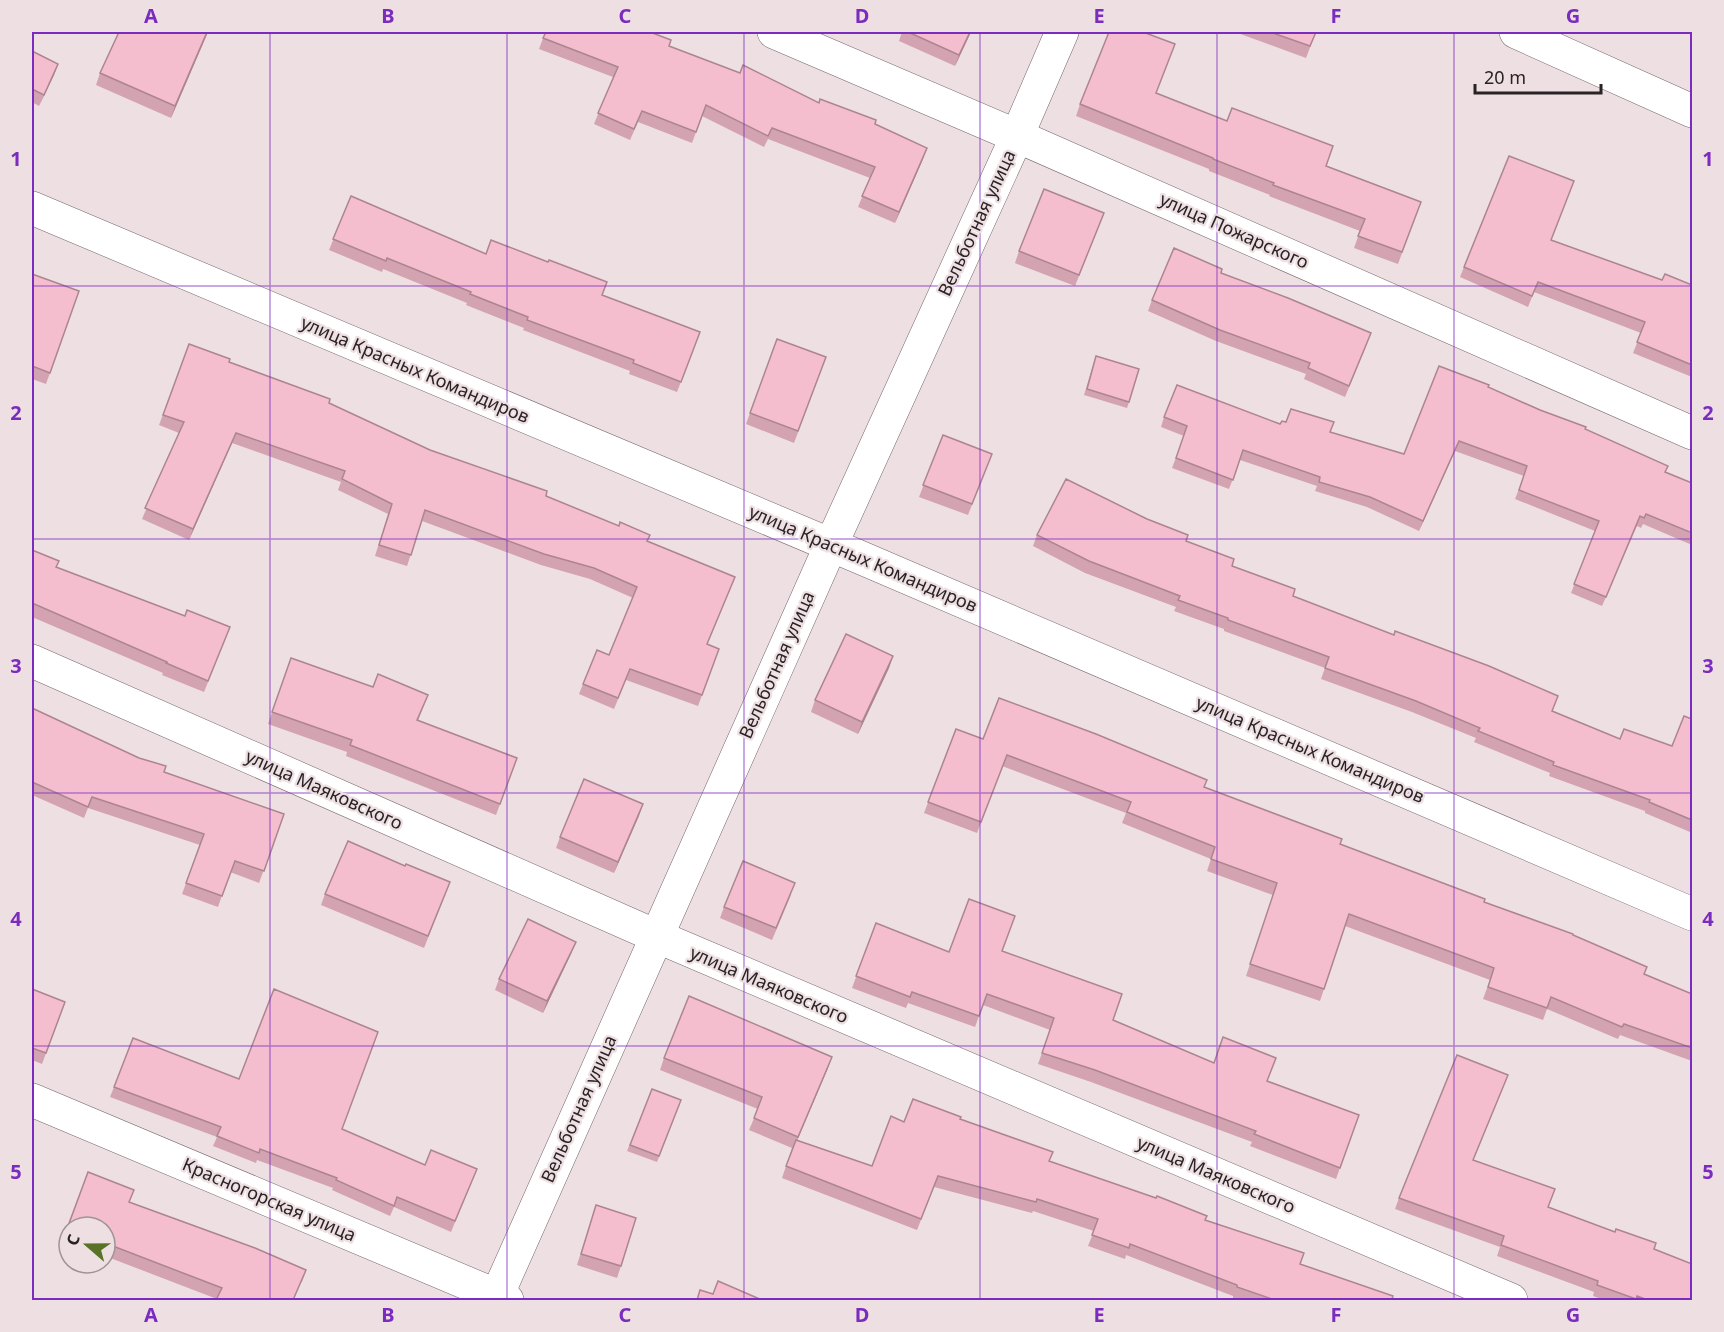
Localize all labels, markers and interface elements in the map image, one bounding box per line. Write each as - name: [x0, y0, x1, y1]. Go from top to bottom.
- text: A: [144, 2, 158, 29]
- text: B: [381, 2, 395, 29]
- text: C: [619, 2, 632, 29]
- text: D: [855, 2, 869, 29]
- text: E: [1093, 2, 1105, 29]
- text: F: [1331, 2, 1341, 29]
- text: G: [1566, 2, 1580, 29]
- scale bar: [1475, 57, 1601, 95]
- text: 20 m: [1484, 65, 1526, 89]
- text: 1: [10, 145, 22, 172]
- text: 1: [1702, 145, 1714, 172]
- street label: Вельботная улица: [932, 146, 1021, 300]
- street label: улица Пожарского: [1156, 186, 1313, 274]
- street label: улица Красных Командиров: [298, 310, 533, 428]
- text: 2: [10, 399, 22, 426]
- text: 2: [1702, 399, 1714, 426]
- street label: улица Красных Командиров: [746, 499, 981, 617]
- street label: Вельботная улица: [733, 587, 819, 742]
- text: 3: [10, 652, 22, 679]
- text: 3: [1702, 652, 1714, 679]
- street label: улица Красных Командиров: [1193, 690, 1428, 808]
- street label: улица Маяковского: [242, 744, 407, 835]
- text: 4: [10, 905, 22, 932]
- text: 4: [1702, 905, 1714, 932]
- street label: улица Маяковского: [687, 940, 852, 1028]
- street label: Вельботная улица: [535, 1031, 621, 1186]
- street label: улица Маяковского: [1134, 1130, 1299, 1218]
- street label: Красногорская улица: [179, 1152, 360, 1247]
- text: 5: [10, 1158, 22, 1185]
- text: 5: [1702, 1158, 1714, 1185]
- north arrow: [57, 1215, 117, 1275]
- text: С: [61, 1231, 85, 1248]
- text: A: [144, 1301, 158, 1328]
- text: B: [381, 1301, 395, 1328]
- text: C: [619, 1301, 632, 1328]
- text: D: [855, 1301, 869, 1328]
- text: E: [1093, 1301, 1105, 1328]
- text: F: [1331, 1301, 1341, 1328]
- text: G: [1566, 1301, 1580, 1328]

